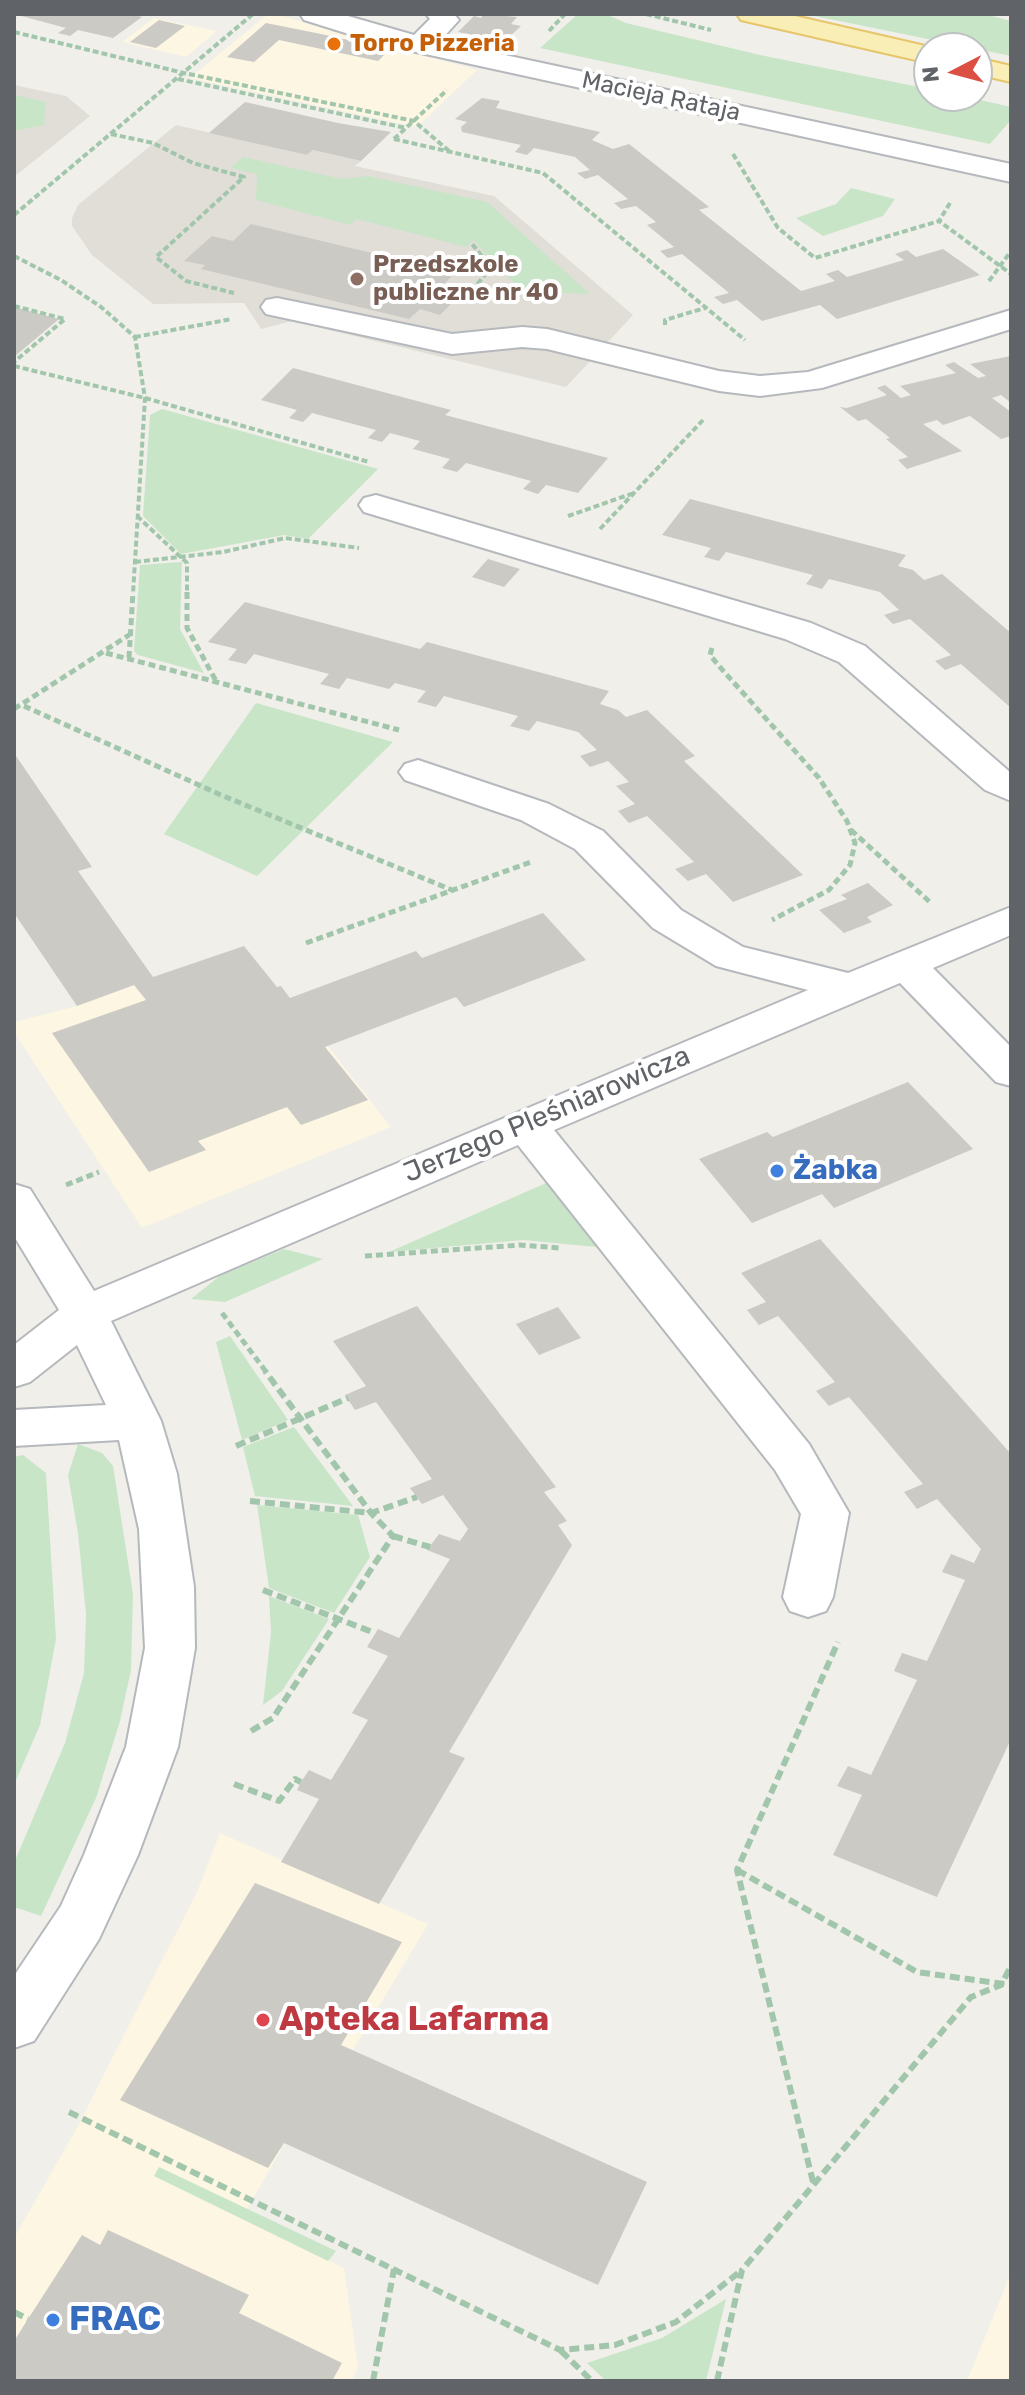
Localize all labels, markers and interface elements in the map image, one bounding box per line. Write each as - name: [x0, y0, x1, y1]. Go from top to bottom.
- place label: Torro Pizzeria: [350, 30, 515, 58]
- north arrow: [913, 32, 993, 112]
- marker: Torro Pizzeria: [325, 35, 343, 53]
- text: N: [916, 65, 945, 84]
- street label: Macieja Rataja: [579, 66, 743, 128]
- place label: Przedszkole publiczne nr 40: [373, 251, 559, 307]
- marker: Przedszkole publiczne nr 40: [348, 270, 366, 288]
- street label: Jerzego Pleśniarowicza: [399, 1039, 695, 1191]
- place label: Żabka: [793, 1154, 878, 1188]
- marker: Żabka: [768, 1162, 786, 1180]
- place label: Apteka Lafarma: [279, 2000, 549, 2040]
- marker: Apteka Lafarma: [254, 2011, 272, 2029]
- place label: FRAC: [69, 2300, 161, 2340]
- marker: FRAC: [44, 2311, 62, 2329]

